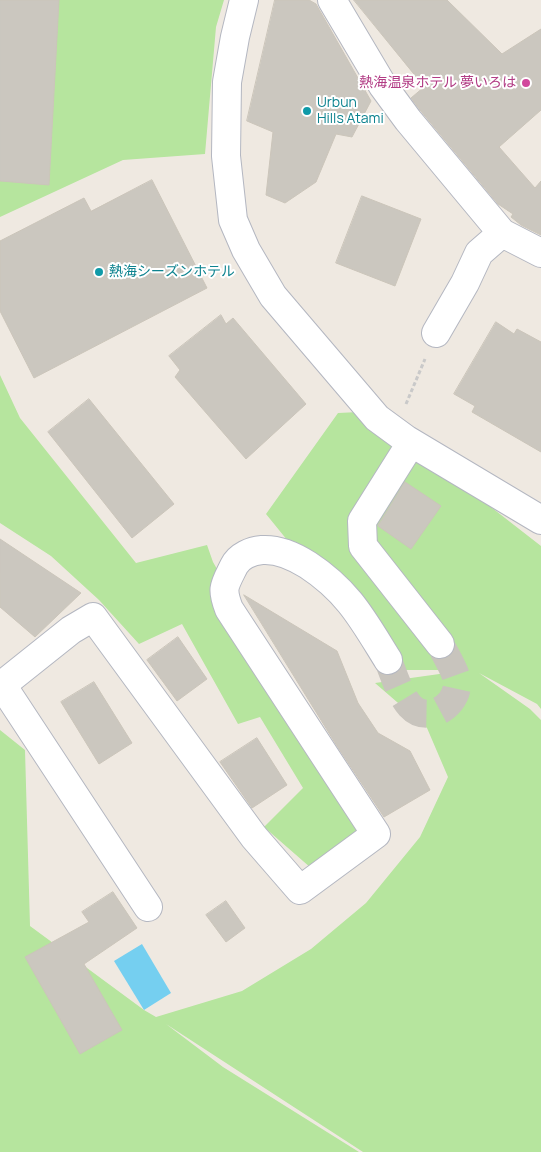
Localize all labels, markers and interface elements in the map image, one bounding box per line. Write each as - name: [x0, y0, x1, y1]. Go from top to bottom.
- place label: 熱海温泉ホテル 夢いろは: [359, 75, 516, 91]
- marker: 熱海温泉ホテル 夢いろは: [520, 77, 532, 89]
- place label: Urbun Hills Atami: [317, 95, 384, 128]
- marker: Urbun Hills Atami: [301, 105, 313, 117]
- place label: 熱海シーズンホテル: [109, 264, 235, 280]
- marker: 熱海シーズンホテル: [93, 266, 105, 278]

